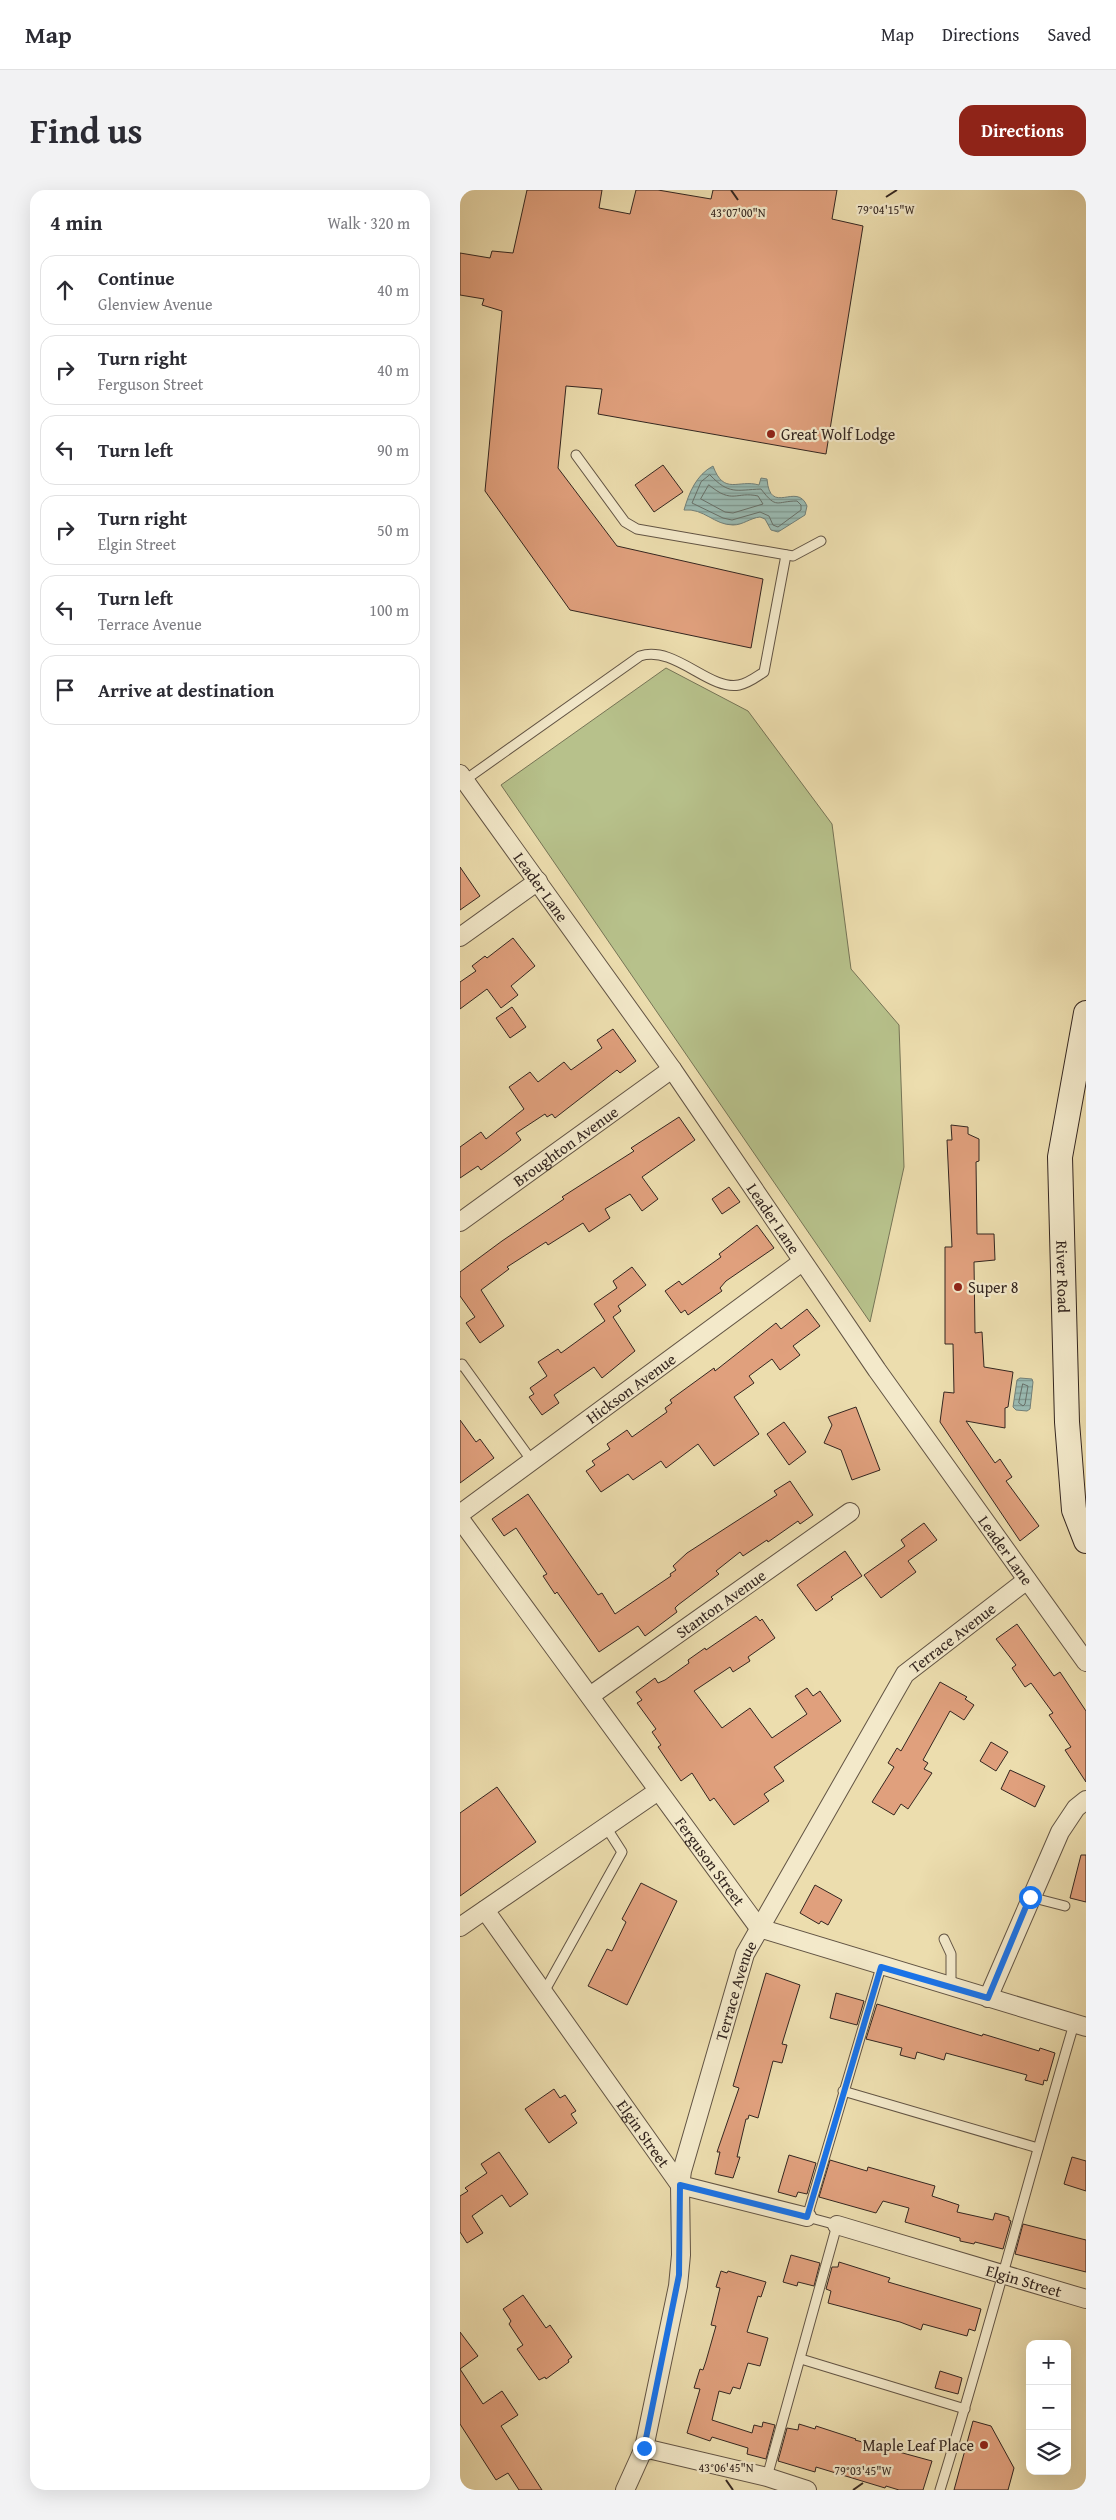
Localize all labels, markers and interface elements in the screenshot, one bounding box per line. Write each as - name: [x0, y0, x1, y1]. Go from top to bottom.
- text: Map: [25, 17, 72, 52]
- text: Map: [881, 21, 914, 48]
- text: Directions: [942, 21, 1019, 48]
- text: Saved: [1047, 21, 1091, 48]
- text: Find us: [30, 105, 143, 156]
- button: Directions: [959, 105, 1086, 156]
- text: 79°04'15"W: [857, 201, 916, 218]
- text: 43°07'00"N: [710, 204, 766, 221]
- text: 4 min: [50, 207, 102, 238]
- text: Walk · 320 m: [327, 211, 410, 235]
- text: Continue: [98, 264, 175, 292]
- icon: ahead: [51, 276, 79, 304]
- text: 40 m: [377, 278, 409, 302]
- text: Glenview Avenue: [98, 292, 212, 316]
- text: Turn right: [98, 344, 187, 372]
- icon: right: [51, 356, 79, 384]
- text: 40 m: [377, 358, 409, 382]
- text: Ferguson Street: [98, 372, 203, 396]
- place label: Great Wolf Lodge: [781, 422, 895, 446]
- marker: Great Wolf Lodge: [765, 428, 777, 440]
- icon: left: [51, 436, 79, 464]
- text: Turn left: [98, 436, 173, 464]
- text: 90 m: [377, 438, 409, 462]
- text: Turn right: [98, 504, 187, 532]
- icon: right: [51, 516, 79, 544]
- text: 50 m: [377, 518, 409, 542]
- text: Elgin Street: [98, 532, 176, 556]
- text: Turn left: [98, 584, 173, 612]
- icon: left: [51, 596, 79, 624]
- text: 100 m: [369, 598, 409, 622]
- text: Terrace Avenue: [98, 612, 202, 636]
- icon: arrive: [51, 676, 79, 704]
- text: Arrive at destination: [98, 676, 274, 704]
- street label: Leader Lane: [508, 847, 574, 927]
- street label: Broughton Avenue: [508, 1100, 623, 1192]
- street label: Leader Lane: [741, 1178, 806, 1259]
- street label: River Road: [1050, 1240, 1076, 1314]
- place label: Super 8: [968, 1275, 1019, 1299]
- marker: Super 8: [952, 1281, 964, 1293]
- street label: Hickson Avenue: [581, 1347, 681, 1429]
- street label: Leader Lane: [973, 1510, 1039, 1590]
- street label: Stanton Avenue: [671, 1563, 771, 1644]
- street label: Terrace Avenue: [904, 1596, 1001, 1679]
- street label: Ferguson Street: [669, 1812, 751, 1911]
- route start: [1019, 1886, 1042, 1909]
- street label: Terrace Avenue: [708, 1936, 762, 2044]
- street label: Elgin Street: [611, 2095, 676, 2173]
- street label: Elgin Street: [983, 2258, 1065, 2303]
- map controls: [1026, 2340, 1071, 2475]
- button: +: [1026, 2340, 1071, 2385]
- button: −: [1026, 2385, 1071, 2430]
- button: layers: [1026, 2430, 1071, 2475]
- place label: Maple Leaf Place: [862, 2433, 974, 2457]
- route end: [633, 2437, 656, 2460]
- marker: Maple Leaf Place: [978, 2439, 990, 2451]
- text: 43°06'45"N: [698, 2459, 754, 2476]
- text: 79°03'45"W: [834, 2462, 893, 2479]

